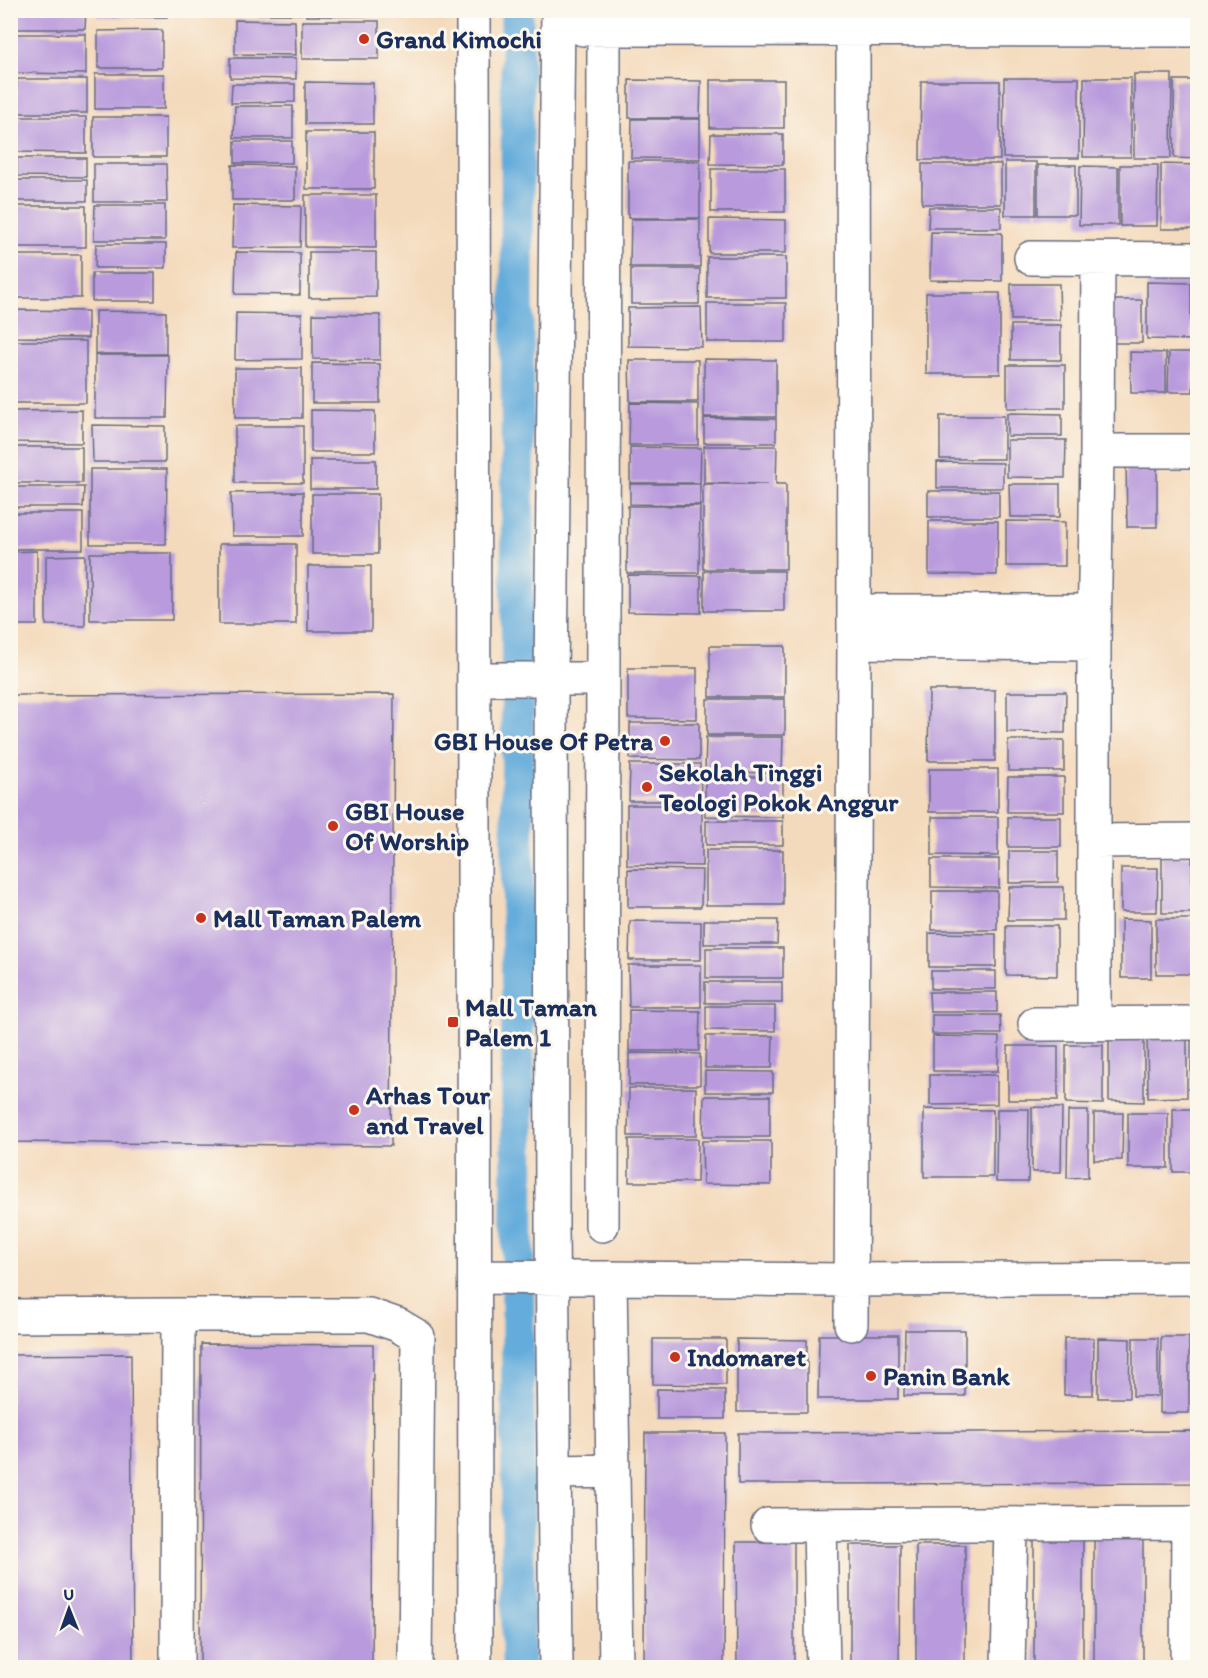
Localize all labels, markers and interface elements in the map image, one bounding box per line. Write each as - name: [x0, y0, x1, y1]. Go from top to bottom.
- place label: Grand Kimochi: [376, 23, 542, 55]
- marker: Grand Kimochi: [357, 32, 371, 46]
- place label: GBI House Of Petra: [434, 725, 653, 757]
- marker: GBI House Of Petra: [658, 734, 672, 748]
- place label: Sekolah Tinggi Teologi Pokok Anggur: [658, 756, 899, 818]
- marker: Sekolah Tinggi Teologi Pokok Anggur: [640, 780, 654, 794]
- place label: GBI House Of Worship: [345, 795, 469, 857]
- marker: GBI House Of Worship: [326, 819, 340, 833]
- place label: Mall Taman Palem: [213, 902, 421, 934]
- marker: Mall Taman Palem: [194, 911, 208, 925]
- place label: Mall Taman Palem 1: [465, 991, 597, 1053]
- marker: Mall Taman Palem 1: [446, 1015, 460, 1029]
- place label: Arhas Tour and Travel: [365, 1079, 491, 1141]
- marker: Arhas Tour and Travel: [347, 1103, 361, 1117]
- place label: Indomaret: [687, 1341, 806, 1373]
- marker: Indomaret: [668, 1350, 682, 1364]
- place label: Panin Bank: [883, 1360, 1010, 1392]
- marker: Panin Bank: [864, 1369, 878, 1383]
- north arrow: [39, 1579, 99, 1639]
- text: U: [63, 1585, 74, 1604]

